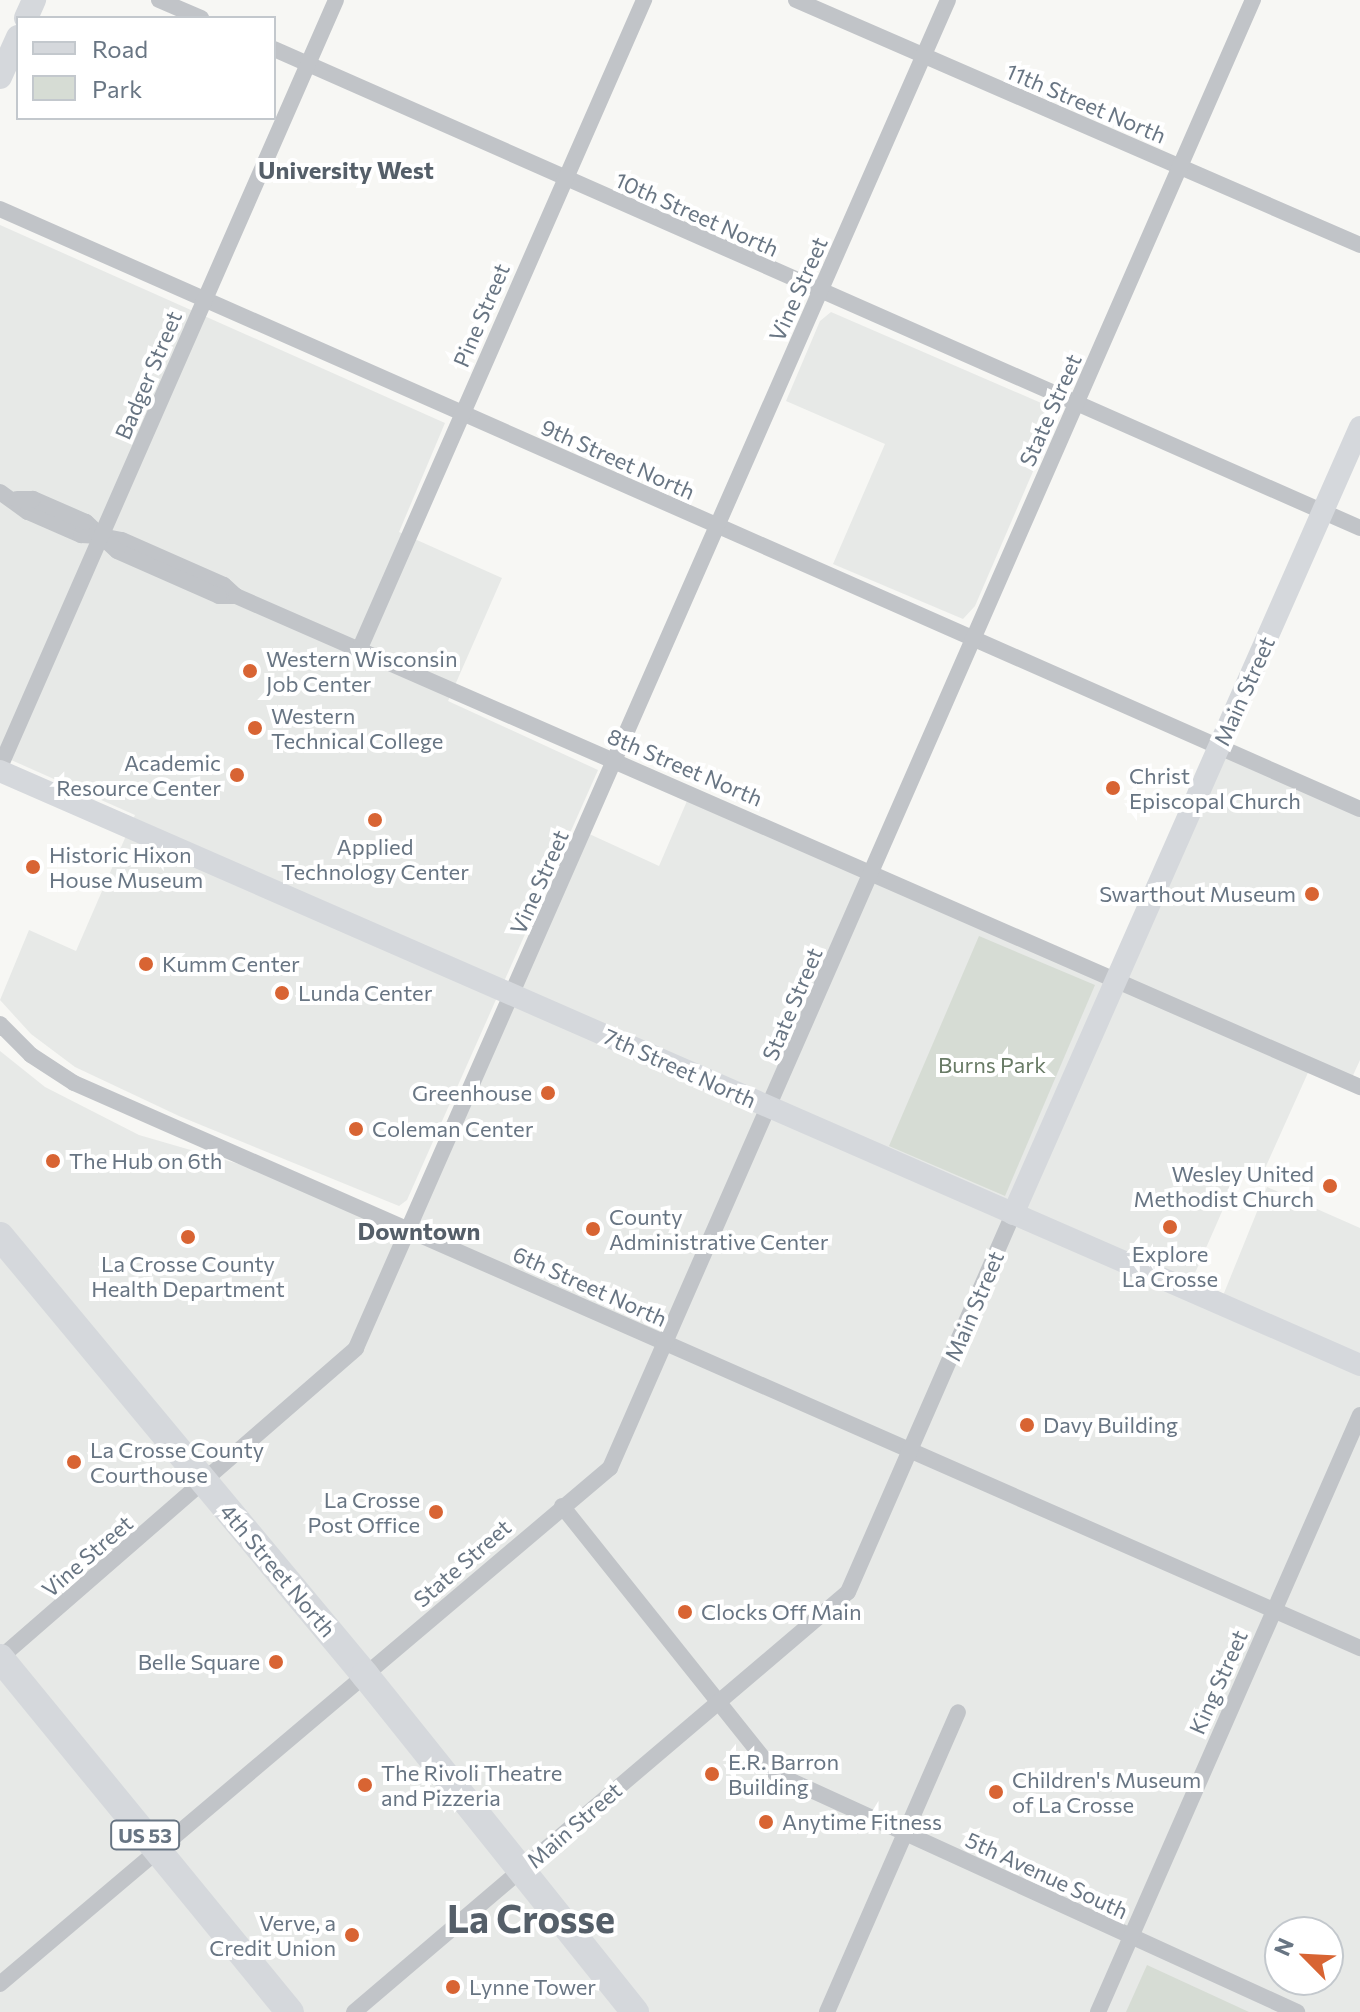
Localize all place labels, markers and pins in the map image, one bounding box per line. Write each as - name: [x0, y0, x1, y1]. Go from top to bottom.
- place label: Western Wisconsin Job Center: [266, 645, 458, 696]
- marker: Western Wisconsin Job Center: [241, 662, 259, 680]
- place label: Western Technical College: [271, 702, 443, 754]
- marker: Western Technical College: [246, 719, 264, 737]
- place label: Academic Resource Center: [56, 749, 221, 800]
- place label: Christ Episcopal Church: [1129, 762, 1301, 814]
- marker: Academic Resource Center: [228, 766, 246, 784]
- marker: Christ Episcopal Church: [1104, 779, 1122, 797]
- marker: Applied Technology Center: [366, 811, 384, 829]
- place label: Applied Technology Center: [281, 833, 469, 884]
- place label: Historic Hixon House Museum: [49, 841, 203, 892]
- marker: Historic Hixon House Museum: [24, 858, 42, 876]
- place label: Swarthout Museum: [1099, 881, 1296, 907]
- marker: Swarthout Museum: [1303, 885, 1321, 903]
- place label: Kumm Center: [162, 951, 300, 977]
- marker: Kumm Center: [137, 955, 155, 973]
- place label: Lunda Center: [298, 980, 432, 1006]
- marker: Lunda Center: [273, 984, 291, 1002]
- place label: Greenhouse: [412, 1080, 532, 1106]
- marker: Greenhouse: [539, 1084, 557, 1102]
- place label: Coleman Center: [372, 1116, 533, 1142]
- marker: Coleman Center: [347, 1120, 365, 1138]
- place label: The Hub on 6th: [69, 1148, 222, 1174]
- marker: The Hub on 6th: [44, 1152, 62, 1170]
- place label: Wesley United Methodist Church: [1133, 1160, 1314, 1212]
- marker: Wesley United Methodist Church: [1321, 1177, 1339, 1195]
- place label: County Administrative Center: [609, 1203, 828, 1254]
- marker: Explore La Crosse: [1161, 1218, 1179, 1236]
- marker: County Administrative Center: [584, 1220, 602, 1238]
- marker: La Crosse County Health Department: [179, 1228, 197, 1246]
- place label: Explore La Crosse: [1122, 1240, 1218, 1292]
- place label: La Crosse County Health Department: [91, 1250, 285, 1302]
- place label: Davy Building: [1043, 1412, 1178, 1438]
- marker: Davy Building: [1018, 1416, 1036, 1434]
- place label: La Crosse County Courthouse: [90, 1436, 264, 1488]
- marker: La Crosse County Courthouse: [65, 1453, 83, 1471]
- place label: La Crosse Post Office: [307, 1486, 420, 1538]
- marker: La Crosse Post Office: [427, 1503, 445, 1521]
- place label: Clocks Off Main: [701, 1599, 862, 1625]
- marker: Clocks Off Main: [676, 1603, 694, 1621]
- place label: Belle Square: [138, 1649, 260, 1675]
- marker: Belle Square: [267, 1653, 285, 1671]
- place label: E.R. Barron Building: [728, 1748, 839, 1800]
- place label: The Rivoli Theatre and Pizzeria: [381, 1759, 562, 1810]
- marker: E.R. Barron Building: [703, 1765, 721, 1783]
- place label: Children's Museum of La Crosse: [1012, 1766, 1201, 1818]
- marker: The Rivoli Theatre and Pizzeria: [356, 1776, 374, 1794]
- marker: Children's Museum of La Crosse: [987, 1783, 1005, 1801]
- place label: Anytime Fitness: [782, 1809, 942, 1835]
- marker: Anytime Fitness: [757, 1813, 775, 1831]
- place label: Verve, a Credit Union: [209, 1909, 336, 1960]
- marker: Verve, a Credit Union: [343, 1926, 361, 1944]
- place label: Lynne Tower: [469, 1974, 596, 2000]
- marker: Lynne Tower: [444, 1978, 462, 1996]

